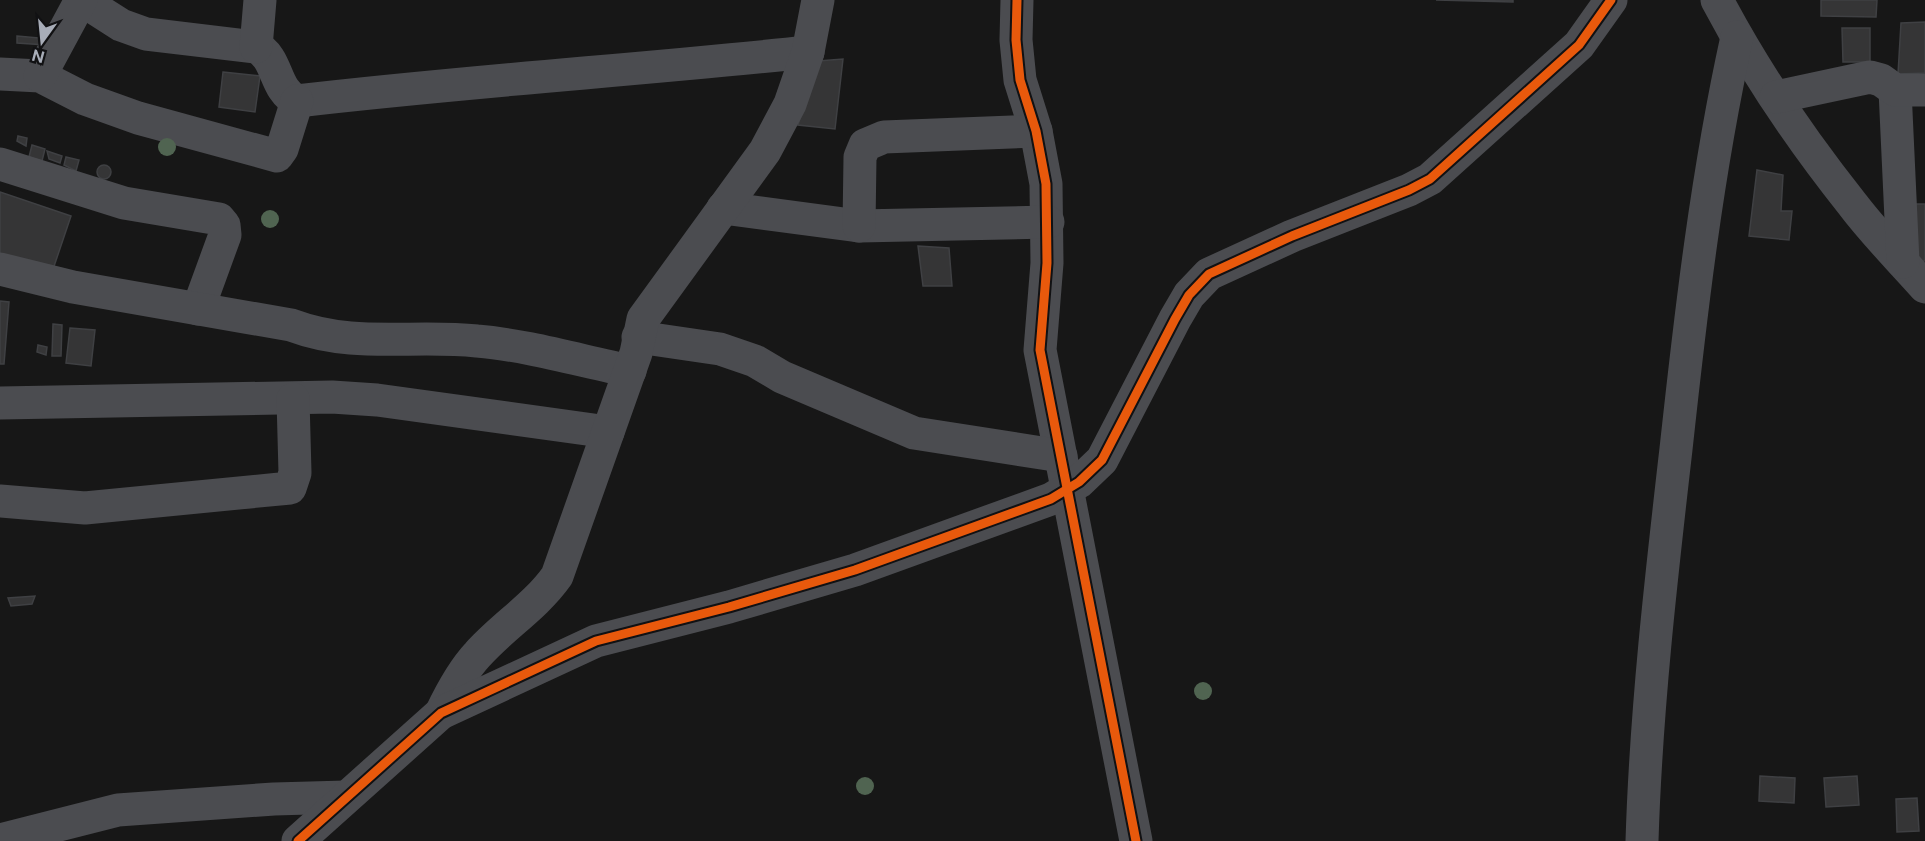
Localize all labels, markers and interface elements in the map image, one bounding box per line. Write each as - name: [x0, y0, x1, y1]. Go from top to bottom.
- north arrow: [12, 12, 72, 72]
- text: N: [30, 45, 47, 67]

